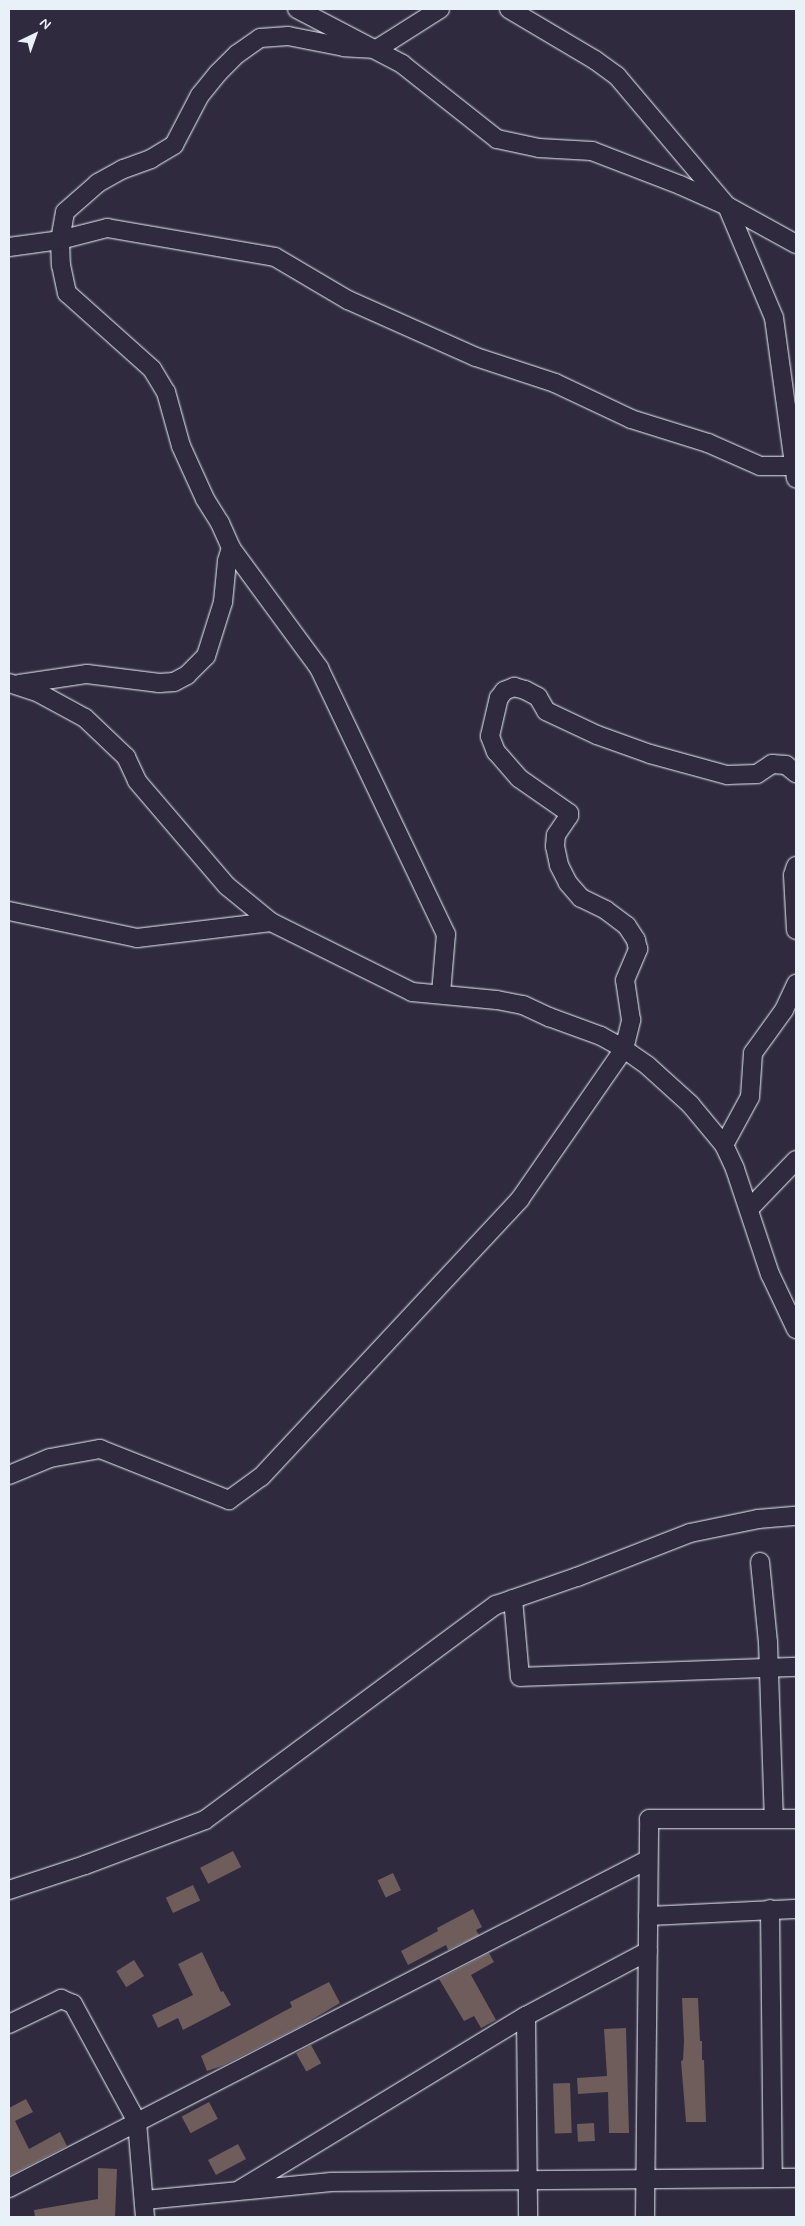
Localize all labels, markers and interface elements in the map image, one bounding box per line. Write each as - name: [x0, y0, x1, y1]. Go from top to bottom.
- north arrow: [10, 10, 60, 60]
- text: N: [36, 14, 55, 34]

